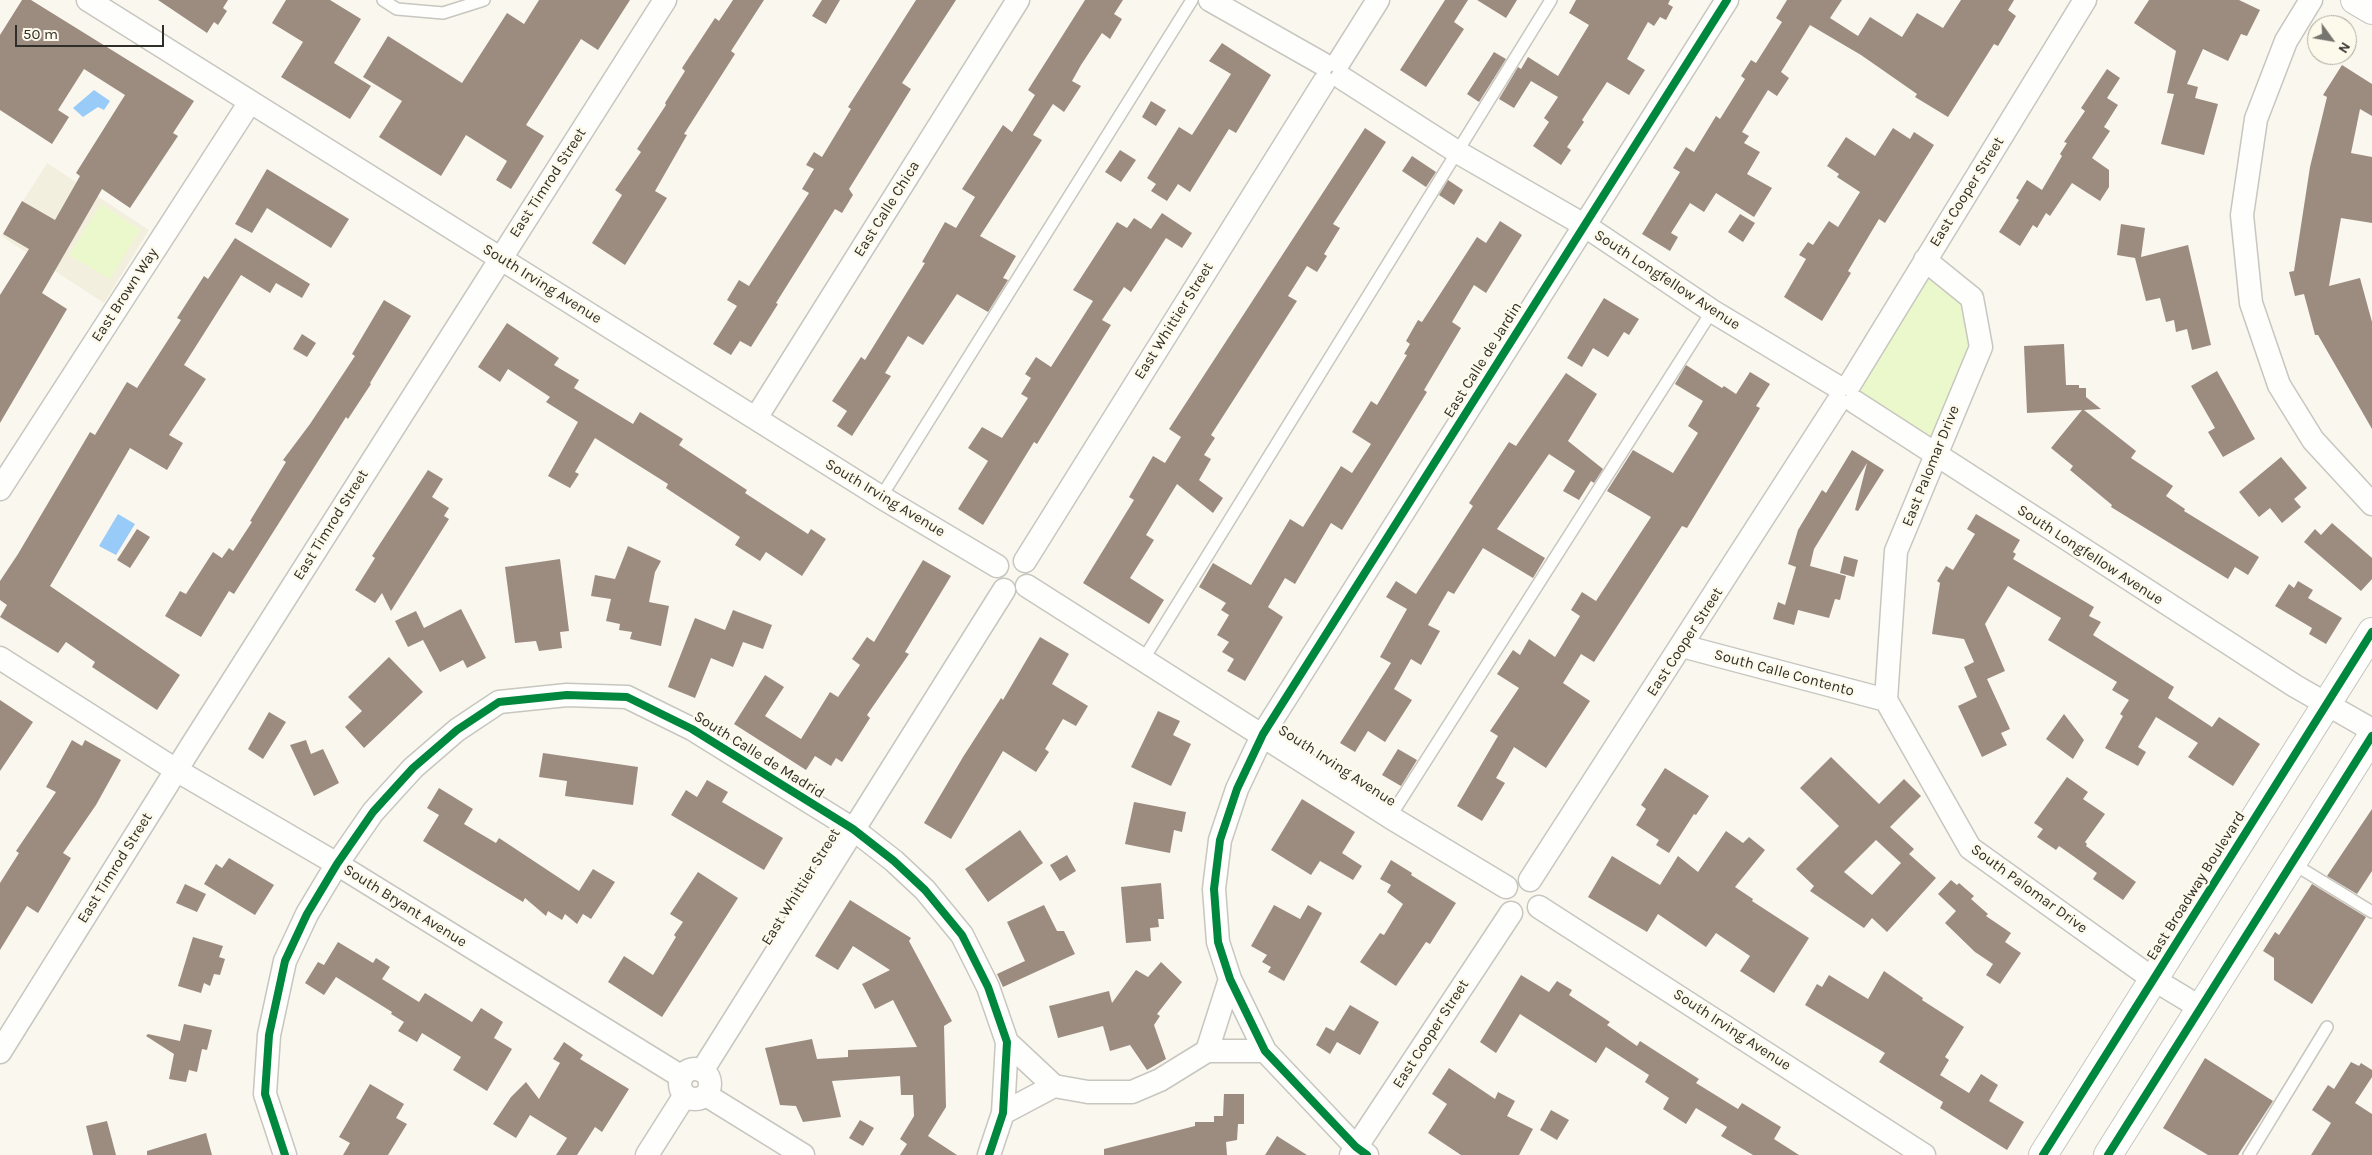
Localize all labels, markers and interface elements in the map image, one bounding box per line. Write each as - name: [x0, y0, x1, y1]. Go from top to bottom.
- scale bar: [18, 15, 166, 47]
- north arrow: [2307, 15, 2357, 65]
- text: 50 m: [23, 25, 58, 43]
- text: N: [2334, 39, 2354, 56]
- street label: East Timrod Street: [506, 125, 590, 241]
- street label: East Cooper Street: [1926, 134, 2008, 250]
- street label: East Calle Chica: [850, 158, 924, 260]
- street label: South Longfellow Avenue: [1591, 226, 1743, 334]
- street label: South Irving Avenue: [479, 240, 605, 328]
- street label: East Brown Way: [88, 245, 162, 345]
- street label: East Whittier Street: [1131, 259, 1217, 383]
- street label: East Calle de Jardin: [1440, 299, 1526, 421]
- street label: East Palomar Drive: [1898, 403, 1964, 529]
- street label: South Irving Avenue: [822, 455, 948, 541]
- street label: East Timrod Street: [290, 466, 372, 584]
- street label: South Longfellow Avenue: [2014, 501, 2166, 609]
- street label: East Cooper Street: [1643, 584, 1727, 700]
- street label: South Calle Contento: [1712, 646, 1856, 700]
- street label: South Calle de Madrid: [690, 707, 828, 803]
- street label: South Irving Avenue: [1275, 721, 1399, 811]
- street label: East Broadway Boulevard: [2143, 808, 2249, 964]
- street label: East Timrod Street: [74, 809, 156, 927]
- street label: East Whittier Street: [758, 825, 844, 949]
- street label: South Palomar Drive: [1967, 841, 2091, 937]
- street label: South Bryant Avenue: [340, 861, 470, 951]
- street label: East Cooper Street: [1389, 976, 1473, 1092]
- street label: South Irving Avenue: [1670, 985, 1794, 1075]

